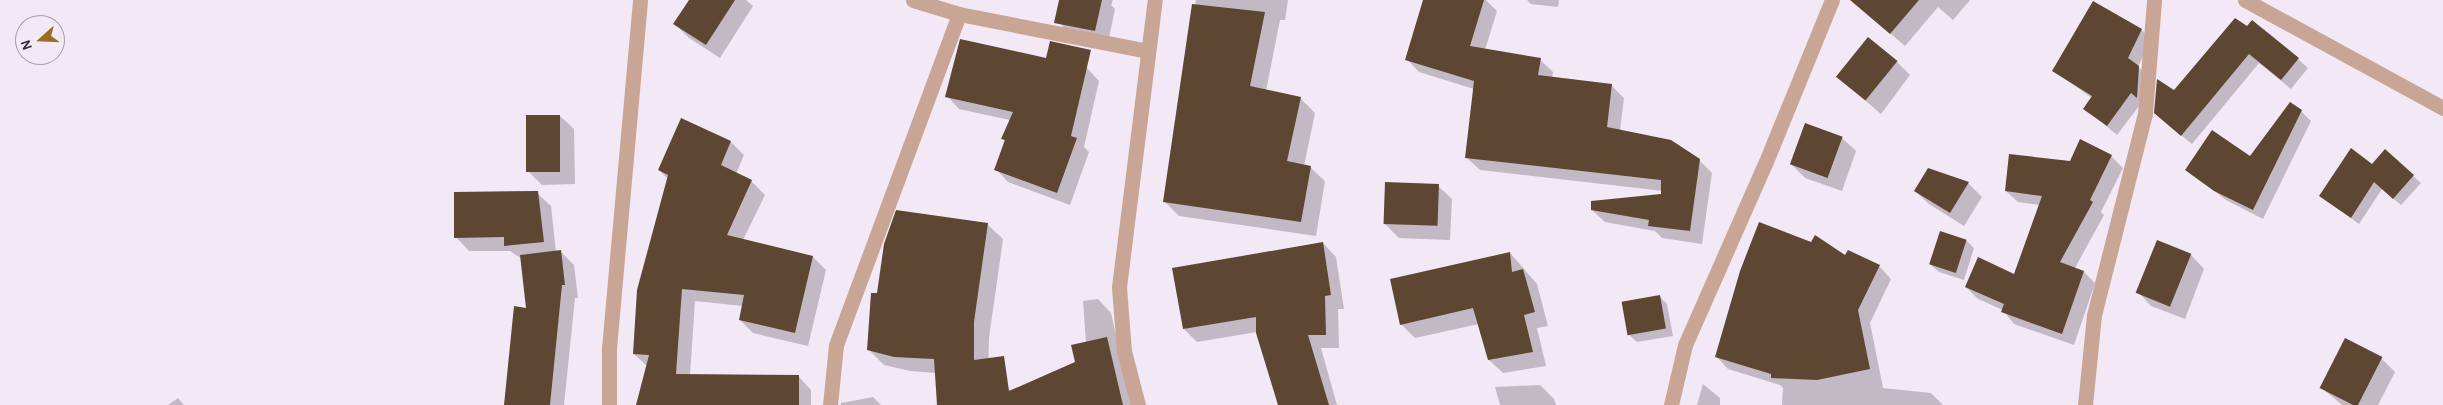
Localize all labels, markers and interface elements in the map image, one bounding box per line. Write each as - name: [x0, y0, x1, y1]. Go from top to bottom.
- north arrow: [15, 15, 65, 65]
- text: N: [19, 38, 35, 52]

